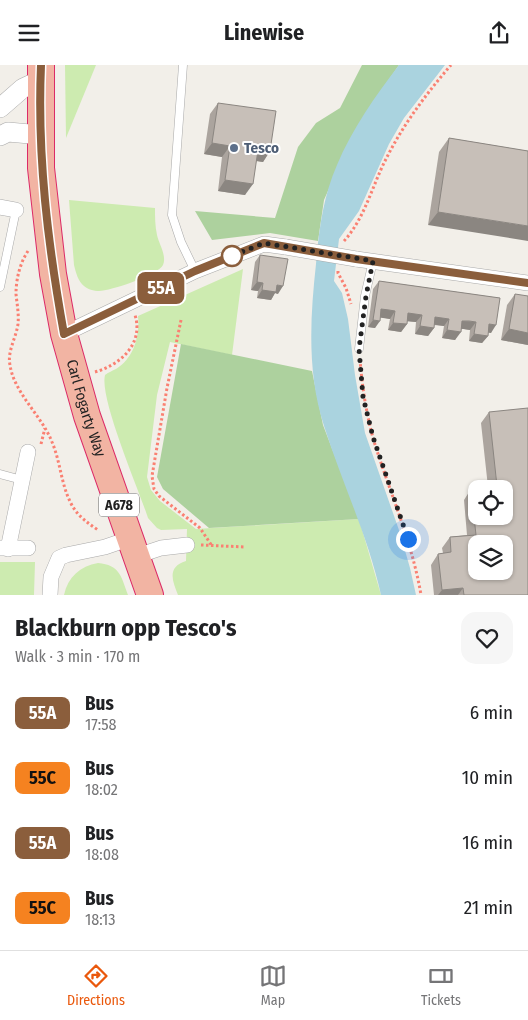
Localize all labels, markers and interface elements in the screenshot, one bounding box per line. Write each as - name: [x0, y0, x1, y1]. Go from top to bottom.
- icon: menu: [15, 19, 43, 47]
- text: Linewise: [224, 19, 304, 46]
- icon: share: [485, 19, 513, 47]
- place label: Tesco: [244, 139, 279, 157]
- marker: Tesco: [228, 142, 240, 154]
- unlabelled marker: [221, 245, 243, 267]
- line badge: 55A: [132, 272, 190, 304]
- text: 55A: [147, 277, 175, 299]
- street label: Carl Fogarty Way: [63, 358, 110, 459]
- map controls: [468, 480, 513, 580]
- button: locate: [468, 480, 513, 525]
- road number: A678: [99, 493, 139, 517]
- your location: [396, 527, 421, 552]
- button: layers: [468, 535, 513, 580]
- button: heart: [461, 612, 513, 664]
- text: Blackburn opp Tesco's: [15, 614, 237, 642]
- text: Walk · 3 min · 170 m: [15, 647, 140, 666]
- text: Bus: [85, 692, 114, 715]
- text: 6 min: [470, 701, 513, 724]
- text: 55A: [29, 702, 56, 724]
- text: 17:58: [85, 715, 117, 734]
- text: Bus: [85, 757, 114, 780]
- text: 10 min: [462, 766, 513, 789]
- text: 55C: [29, 767, 56, 789]
- text: 18:02: [85, 780, 118, 799]
- text: Bus: [85, 822, 114, 845]
- text: 16 min: [462, 831, 513, 854]
- text: 55A: [29, 832, 56, 854]
- text: 18:08: [85, 845, 119, 864]
- text: Bus: [85, 887, 114, 910]
- text: 21 min: [464, 896, 513, 919]
- text: 55C: [29, 897, 56, 919]
- text: 18:13: [85, 910, 115, 929]
- tab: Directions: [67, 962, 125, 1009]
- tab: Map: [259, 962, 287, 1009]
- tab: Tickets: [421, 962, 461, 1009]

